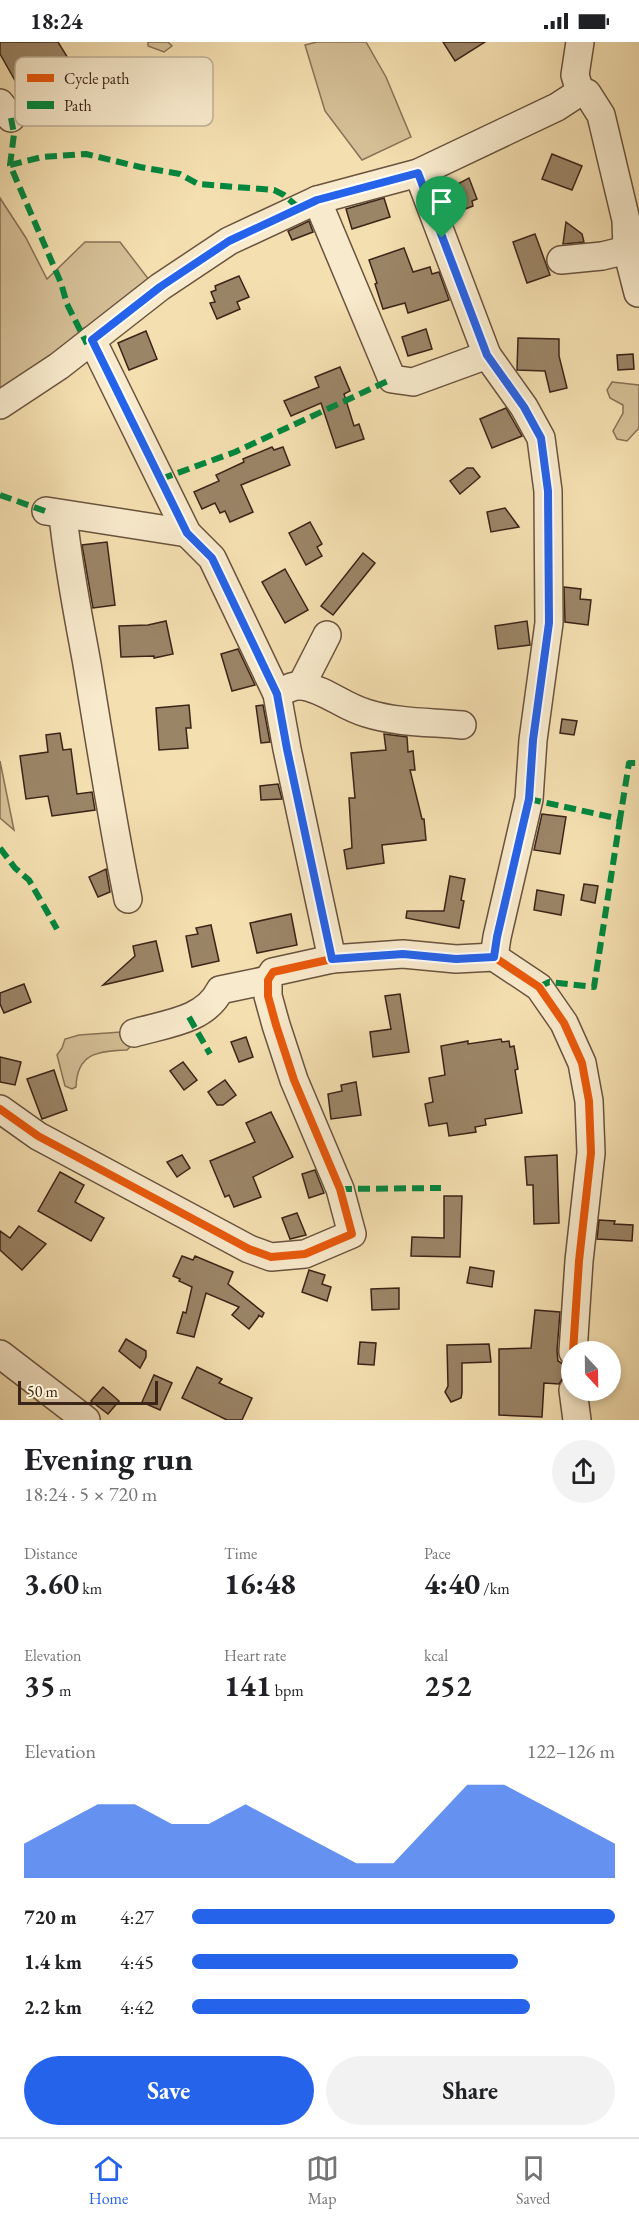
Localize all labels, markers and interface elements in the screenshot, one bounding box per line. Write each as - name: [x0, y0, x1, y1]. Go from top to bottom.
- text: 18:24: [30, 7, 83, 36]
- legend: [15, 57, 213, 126]
- text: Cycle path: [64, 68, 129, 89]
- text: Path: [64, 95, 92, 116]
- pin: [416, 176, 467, 238]
- icon: arrive: [425, 185, 458, 218]
- north arrow: [561, 1341, 621, 1401]
- map controls: [561, 1341, 621, 1401]
- scale bar: [18, 1378, 158, 1406]
- text: 50 m: [27, 1381, 58, 1402]
- text: Evening run: [24, 1437, 193, 1480]
- button: share: [552, 1440, 615, 1503]
- text: 18:24 · 5 × 720 m: [24, 1481, 157, 1507]
- text: Distance: [24, 1543, 77, 1564]
- text: Time: [224, 1543, 257, 1564]
- text: Pace: [424, 1543, 451, 1564]
- text: 3.60: [24, 1564, 79, 1603]
- text: 16:48: [224, 1564, 296, 1603]
- text: 4:40: [424, 1564, 480, 1603]
- text: km: [79, 1578, 102, 1599]
- text: /km: [480, 1578, 510, 1599]
- text: Elevation: [24, 1645, 82, 1666]
- text: Heart rate: [224, 1645, 286, 1666]
- text: kcal: [424, 1645, 448, 1666]
- text: 35: [24, 1666, 56, 1705]
- text: 141: [224, 1666, 272, 1705]
- text: 252: [424, 1666, 472, 1705]
- text: m: [56, 1680, 71, 1701]
- text: bpm: [272, 1680, 304, 1701]
- text: Elevation: [24, 1738, 96, 1764]
- text: 122–126 m: [527, 1738, 615, 1764]
- text: 720 m: [24, 1904, 77, 1930]
- text: 4:27: [120, 1904, 154, 1930]
- text: 1.4 km: [24, 1949, 82, 1975]
- text: 4:45: [120, 1949, 154, 1975]
- text: 2.2 km: [24, 1994, 82, 2020]
- text: 4:42: [120, 1994, 154, 2020]
- button: Save: [24, 2056, 314, 2125]
- button: Share: [326, 2056, 615, 2125]
- tab: Home: [89, 2152, 128, 2209]
- tab: Map: [306, 2152, 339, 2209]
- tab: Saved: [516, 2152, 550, 2209]

